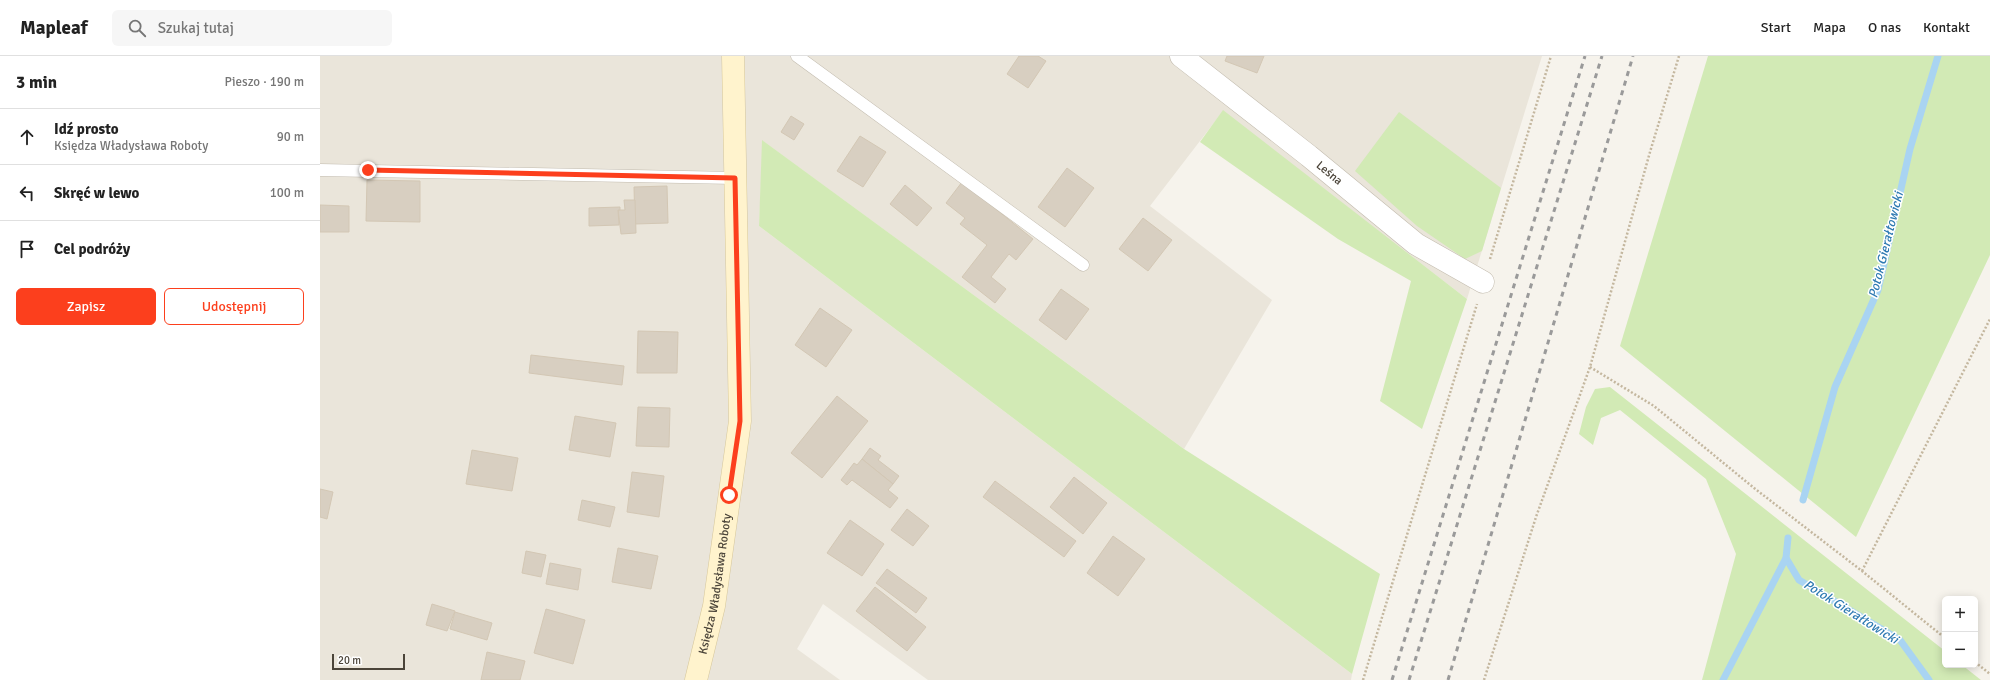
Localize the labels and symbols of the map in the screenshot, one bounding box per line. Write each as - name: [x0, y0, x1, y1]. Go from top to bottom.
- street label: Leśna: [1313, 158, 1346, 188]
- route end: [359, 161, 377, 179]
- water label: Potok Gierałtowicki: [1865, 189, 1907, 300]
- route start: [720, 486, 738, 504]
- street label: Księdza Władysława Roboty: [695, 512, 734, 656]
- water label: Potok Gierałtowicki: [1801, 576, 1903, 648]
- scale bar: [332, 652, 405, 671]

